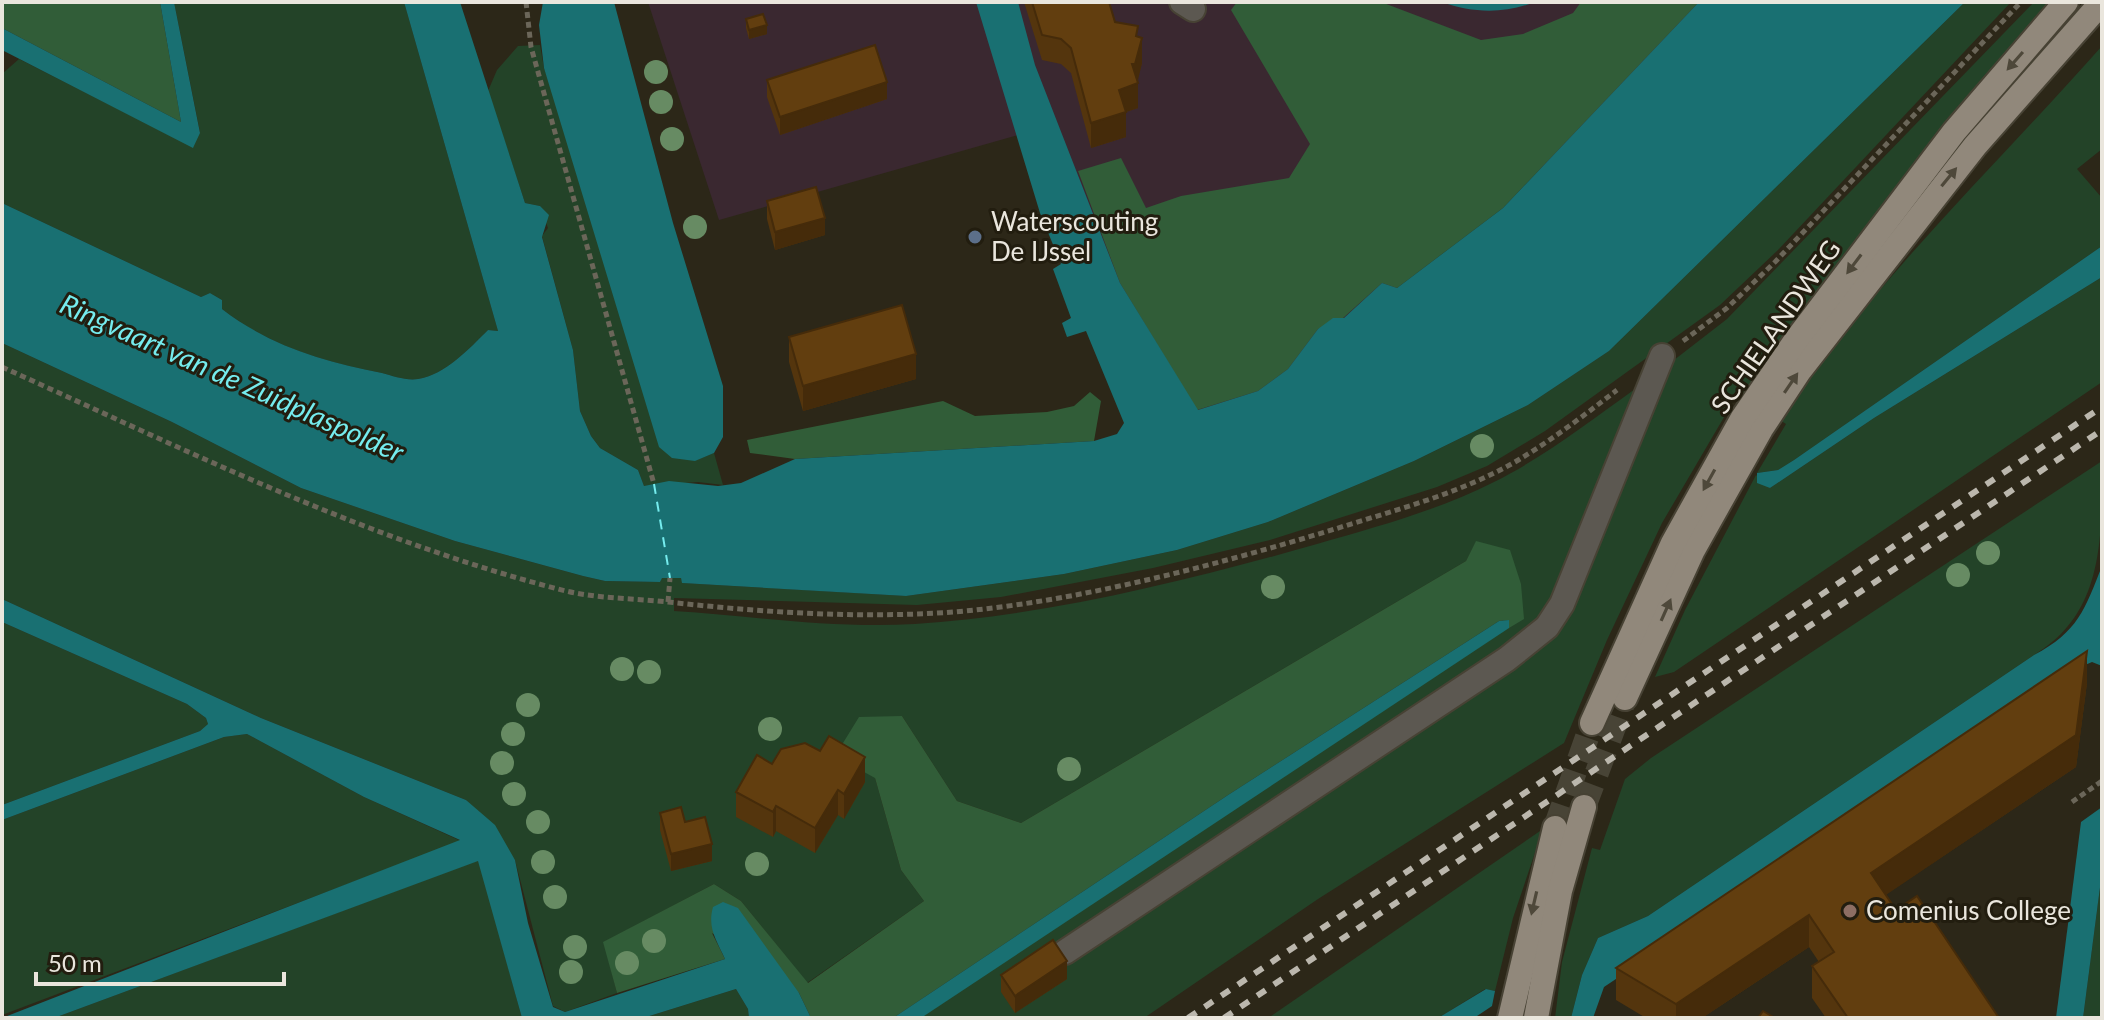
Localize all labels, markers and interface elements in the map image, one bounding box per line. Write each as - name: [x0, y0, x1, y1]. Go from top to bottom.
- one-way arrow: [2007, 51, 2025, 71]
- one-way arrow: [1941, 167, 1957, 187]
- place label: Waterscouting De IJssel: [991, 205, 1158, 267]
- marker: Waterscouting De IJssel: [966, 228, 984, 246]
- street label: SCHIELANDWEG: [1703, 234, 1847, 419]
- one-way arrow: [1846, 254, 1862, 275]
- water label: Ringvaart van de Zuidplaspolder: [55, 286, 410, 469]
- one-way arrow: [1784, 373, 1799, 394]
- one-way arrow: [1702, 468, 1715, 491]
- one-way arrow: [1659, 599, 1672, 622]
- one-way arrow: [1527, 891, 1540, 916]
- place label: Comenius College: [1866, 894, 2071, 926]
- marker: Comenius College: [1841, 902, 1859, 920]
- scale bar: [36, 936, 284, 986]
- text: 50 m: [48, 948, 102, 977]

